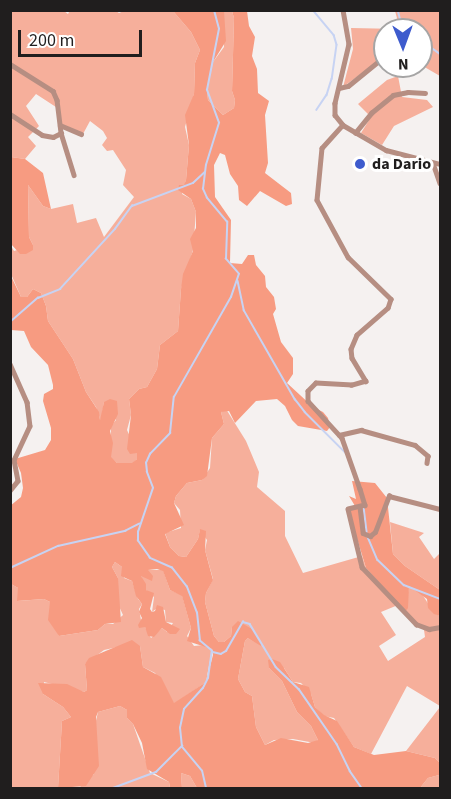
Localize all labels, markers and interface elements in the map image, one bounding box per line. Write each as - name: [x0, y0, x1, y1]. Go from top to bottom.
- scale bar: [21, 18, 146, 56]
- north arrow: [373, 18, 433, 78]
- text: 200 m: [29, 28, 74, 53]
- text: N: [398, 53, 409, 75]
- place label: da Dario: [372, 154, 431, 174]
- marker: da Dario: [353, 157, 367, 171]

